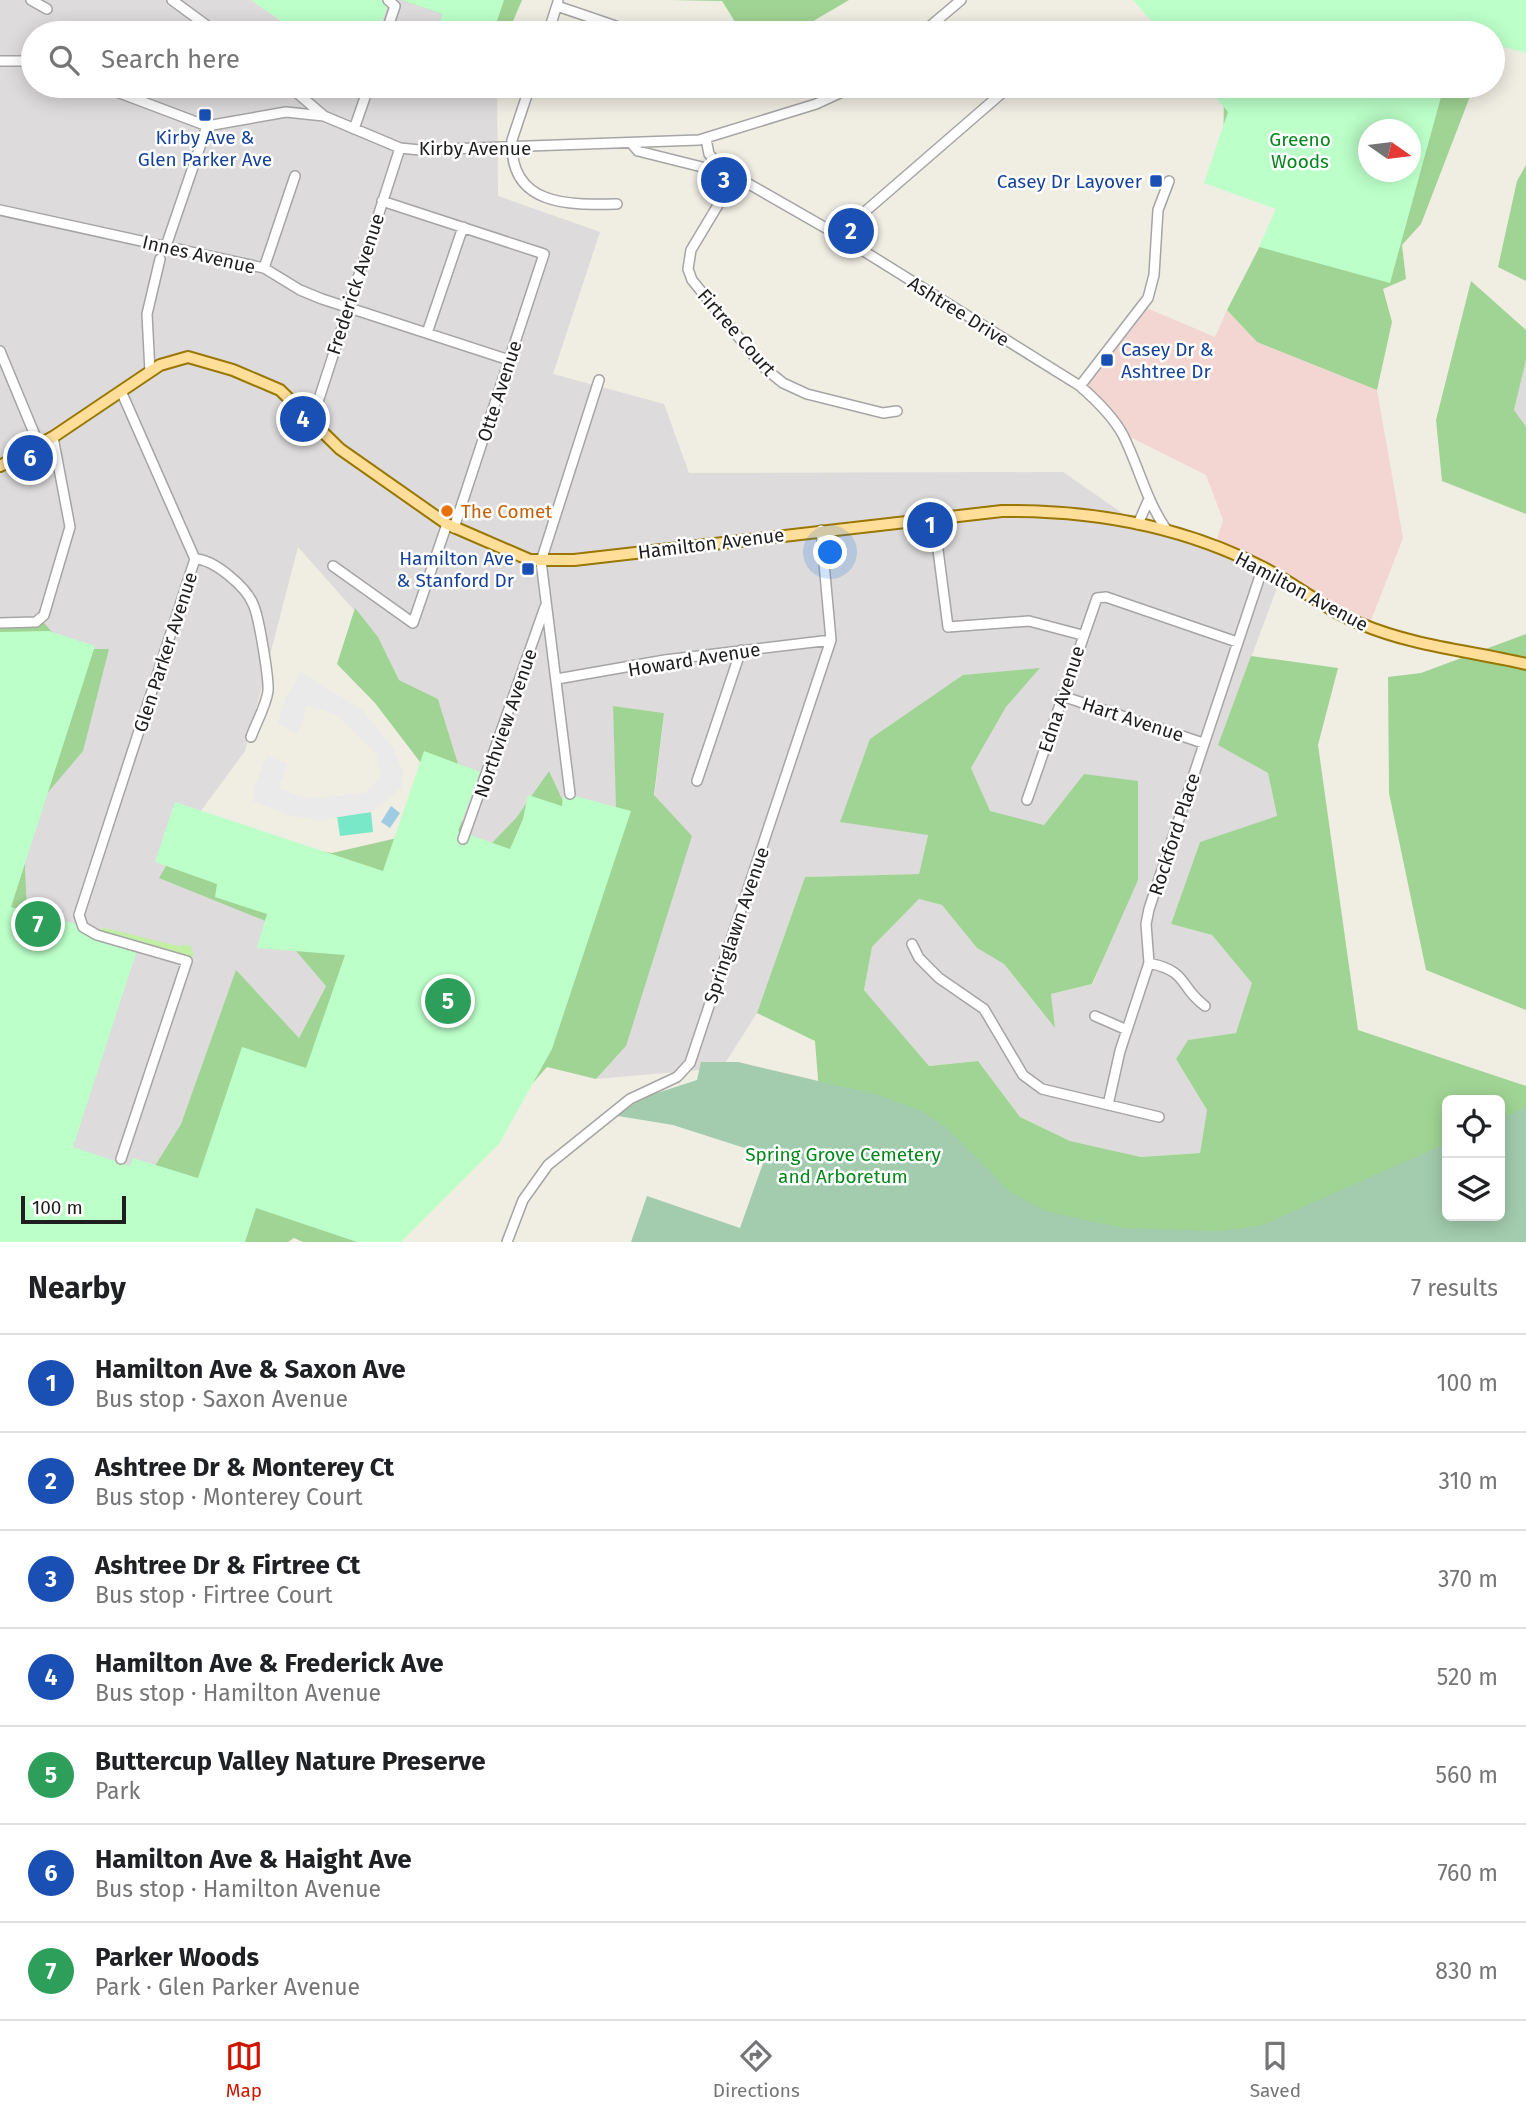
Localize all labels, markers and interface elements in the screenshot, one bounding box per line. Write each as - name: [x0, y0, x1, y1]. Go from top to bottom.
- search box: [21, 21, 1505, 98]
- icon: search: [45, 41, 83, 79]
- text: Search here: [101, 44, 240, 75]
- marker: Kirby Ave & Glen Parker Ave: [197, 107, 213, 123]
- north arrow: [1358, 119, 1421, 182]
- place label: Kirby Ave & Glen Parker Ave: [138, 126, 272, 171]
- park label: Greeno Woods: [1269, 128, 1331, 173]
- street label: Kirby Avenue: [419, 137, 531, 160]
- pin: 3: [701, 154, 747, 206]
- place label: Casey Dr Layover: [997, 170, 1143, 193]
- marker: Casey Dr Layover: [1148, 173, 1164, 189]
- pin: 2: [828, 205, 874, 257]
- street label: Frederick Avenue: [322, 211, 389, 358]
- street label: Innes Avenue: [140, 230, 258, 279]
- street label: Ashtree Drive: [904, 271, 1014, 352]
- street label: Firtree Court: [693, 284, 781, 380]
- street label: Otte Avenue: [472, 338, 527, 445]
- place label: Casey Dr & Ashtree Dr: [1121, 338, 1214, 383]
- marker: Casey Dr & Ashtree Dr: [1099, 352, 1115, 368]
- pin: 4: [280, 393, 326, 445]
- pin: 6: [7, 432, 53, 484]
- pin: 1: [907, 499, 953, 551]
- place label: The Comet: [461, 500, 552, 523]
- marker: The Comet: [439, 503, 455, 519]
- street label: Hamilton Avenue: [637, 523, 786, 564]
- your location: [813, 535, 847, 569]
- place label: Hamilton Ave & Stanford Dr: [397, 547, 515, 592]
- street label: Hamilton Avenue: [1231, 547, 1372, 636]
- marker: Hamilton Ave & Stanford Dr: [520, 561, 536, 577]
- street label: Glen Parker Avenue: [129, 569, 202, 735]
- street label: Howard Avenue: [626, 638, 762, 681]
- street label: Edna Avenue: [1033, 643, 1090, 755]
- street label: Northview Avenue: [469, 646, 542, 801]
- street label: Hart Avenue: [1079, 692, 1187, 747]
- street label: Rockford Place: [1144, 770, 1205, 898]
- street label: Springlawn Avenue: [699, 844, 774, 1006]
- pin: 7: [15, 898, 61, 950]
- pin: 5: [425, 975, 471, 1027]
- map controls: [1442, 1095, 1505, 1221]
- button: locate: [1442, 1095, 1505, 1158]
- park label: Spring Grove Cemetery and Arboretum: [745, 1143, 941, 1188]
- button: layers: [1442, 1158, 1505, 1221]
- scale bar: [21, 1193, 126, 1225]
- text: 100 m: [32, 1196, 83, 1219]
- text: Nearby: [28, 1270, 126, 1306]
- text: 7 results: [1411, 1274, 1498, 1302]
- text: Hamilton Ave & Saxon Ave: [95, 1354, 406, 1385]
- text: 1: [46, 1369, 56, 1397]
- text: 100 m: [1437, 1369, 1498, 1397]
- text: Bus stop · Saxon Avenue: [95, 1385, 348, 1413]
- text: Ashtree Dr & Monterey Ct: [95, 1452, 394, 1483]
- text: 2: [45, 1467, 57, 1495]
- text: 310 m: [1438, 1467, 1498, 1495]
- text: Bus stop · Monterey Court: [95, 1483, 362, 1511]
- text: Ashtree Dr & Firtree Ct: [95, 1550, 360, 1581]
- text: 3: [45, 1565, 57, 1593]
- text: 370 m: [1438, 1565, 1498, 1593]
- text: Bus stop · Firtree Court: [95, 1581, 333, 1609]
- text: Hamilton Ave & Frederick Ave: [95, 1648, 444, 1679]
- text: 4: [45, 1663, 58, 1691]
- text: 520 m: [1437, 1663, 1498, 1691]
- text: Bus stop · Hamilton Avenue: [95, 1679, 381, 1707]
- text: Buttercup Valley Nature Preserve: [95, 1746, 486, 1777]
- text: 5: [45, 1761, 57, 1789]
- text: 560 m: [1436, 1761, 1498, 1789]
- text: Park: [95, 1777, 140, 1805]
- text: Hamilton Ave & Haight Ave: [95, 1844, 412, 1875]
- text: 6: [45, 1859, 57, 1887]
- text: 760 m: [1437, 1859, 1498, 1887]
- text: Bus stop · Hamilton Avenue: [95, 1875, 381, 1903]
- text: Parker Woods: [95, 1942, 259, 1973]
- text: 7: [46, 1957, 56, 1985]
- text: 830 m: [1435, 1957, 1498, 1985]
- text: Park · Glen Parker Avenue: [95, 1973, 360, 2001]
- tab: Map: [225, 2037, 263, 2102]
- tab: Directions: [713, 2037, 800, 2102]
- tab: Saved: [1250, 2037, 1301, 2102]

